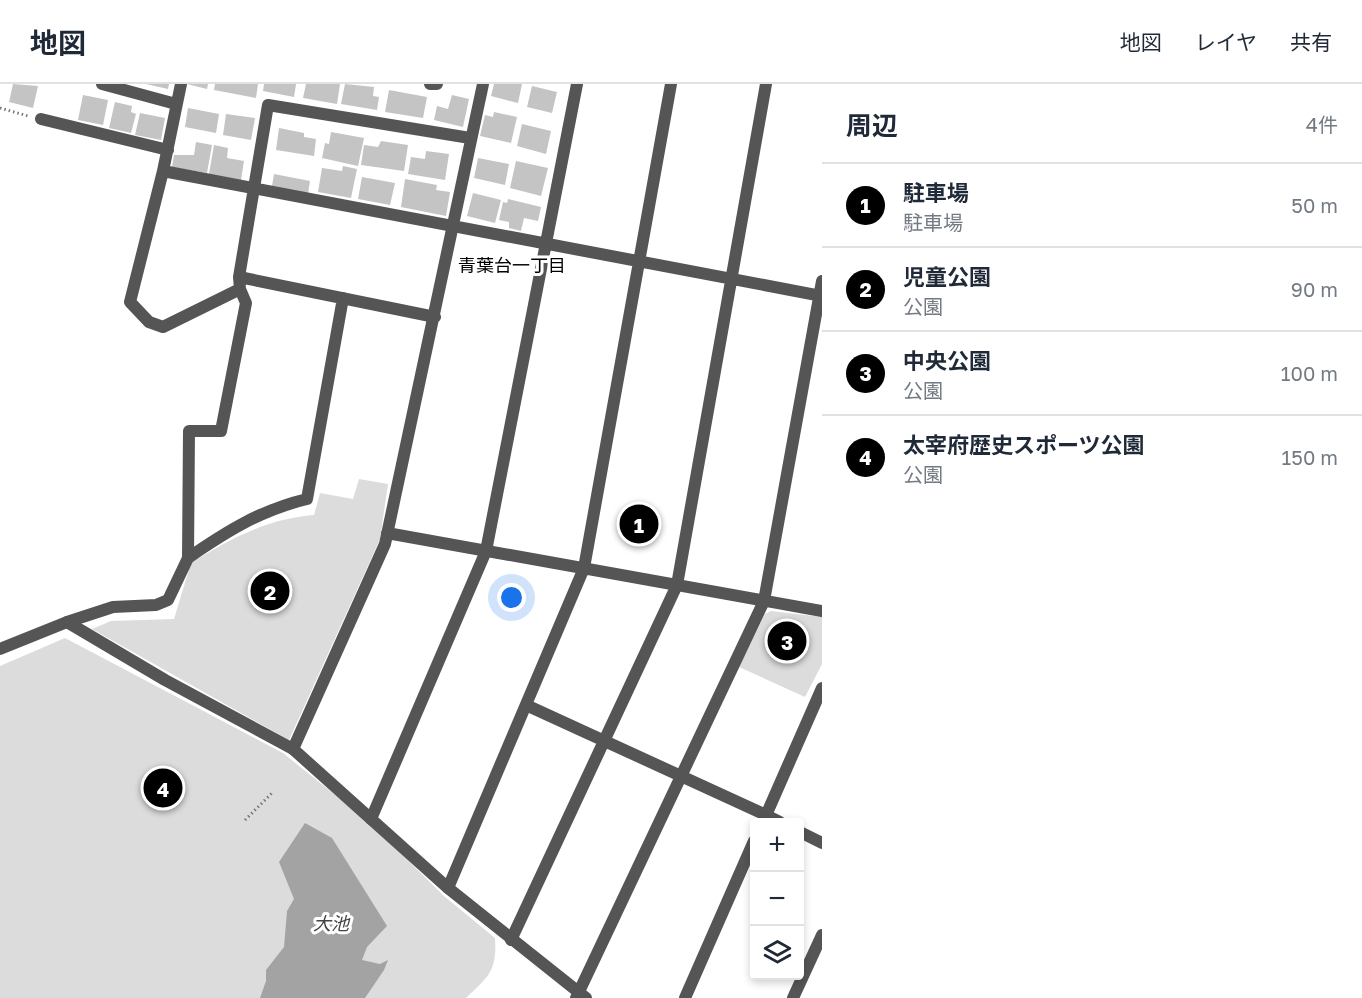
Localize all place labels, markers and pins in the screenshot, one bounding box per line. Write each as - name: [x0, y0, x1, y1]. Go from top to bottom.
- pin: 1: [620, 502, 658, 546]
- pin: 2: [250, 568, 290, 614]
- pin: 3: [768, 618, 806, 664]
- pin: 4: [144, 766, 182, 810]

